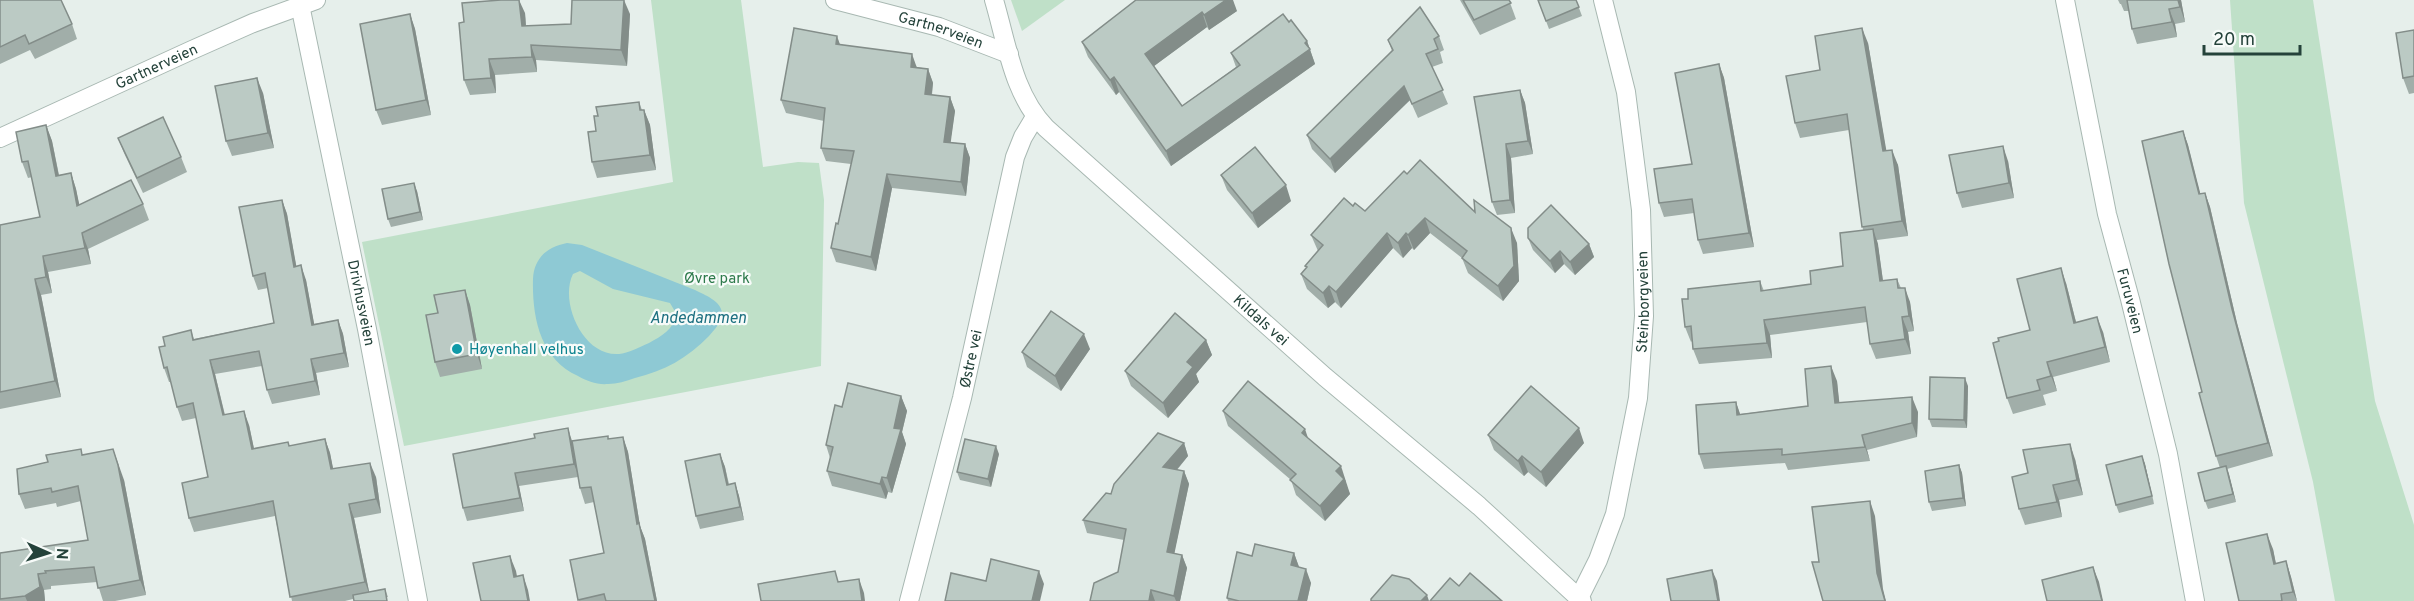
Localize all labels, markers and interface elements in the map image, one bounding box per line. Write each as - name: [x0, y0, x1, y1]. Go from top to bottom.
- street label: Gartnerveien: [896, 9, 986, 54]
- scale bar: [2204, 18, 2300, 56]
- text: 20 m: [2213, 29, 2255, 52]
- street label: Gartnerveien: [113, 41, 201, 95]
- street label: Steinborgveien: [1633, 251, 1655, 354]
- street label: Drivhusveien: [342, 258, 378, 348]
- street label: Furuveien: [2111, 266, 2146, 336]
- park label: Øvre park: [684, 270, 750, 289]
- street label: Kildals vei: [1228, 291, 1292, 351]
- water label: Andedammen: [650, 309, 747, 329]
- street label: Østre vei: [956, 328, 988, 390]
- place label: Høyenhall velhus: [469, 341, 584, 360]
- marker: Høyenhall velhus: [450, 342, 464, 356]
- north arrow: [18, 523, 78, 583]
- text: N: [51, 547, 71, 560]

